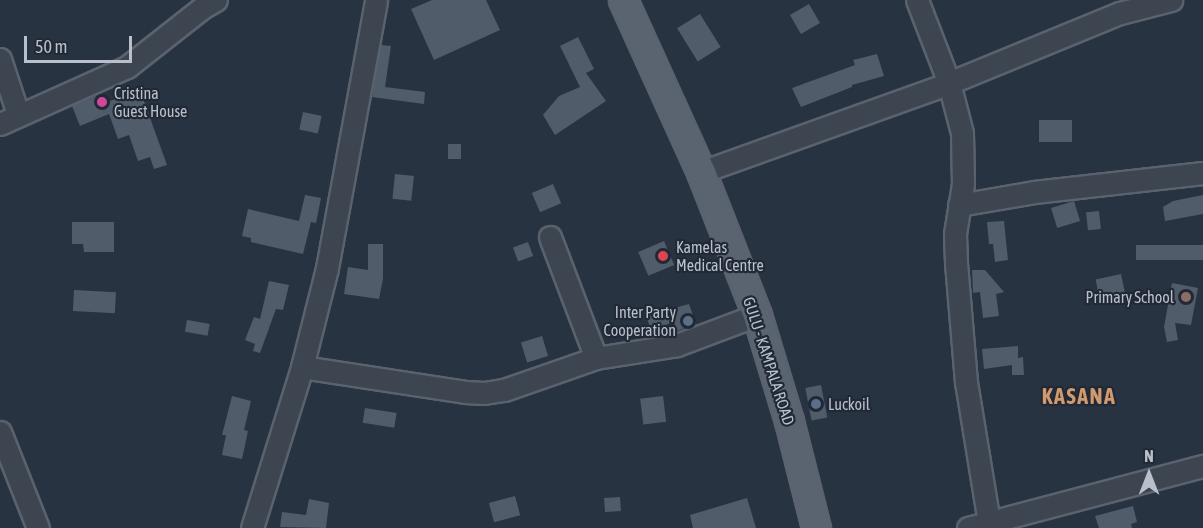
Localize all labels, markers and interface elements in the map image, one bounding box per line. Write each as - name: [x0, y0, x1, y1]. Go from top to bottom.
- scale bar: [27, 24, 135, 62]
- text: 50 m: [35, 36, 67, 57]
- place label: Cristina Guest House: [114, 83, 187, 121]
- marker: Cristina Guest House: [95, 95, 109, 109]
- place label: Kamelas Medical Centre: [676, 237, 764, 275]
- marker: Kamelas Medical Centre: [654, 247, 672, 265]
- place label: Primary School: [1086, 287, 1174, 307]
- marker: Primary School: [1179, 290, 1193, 304]
- street label: GULU - KAMPALA ROAD: [739, 295, 799, 427]
- place label: Inter Party Cooperation: [604, 302, 676, 340]
- marker: Inter Party Cooperation: [681, 314, 695, 328]
- district label: KASANA: [1042, 384, 1116, 410]
- place label: Luckoil: [828, 394, 870, 414]
- marker: Luckoil: [809, 397, 823, 411]
- north arrow: [1119, 444, 1179, 504]
- text: N: [1144, 447, 1154, 465]

